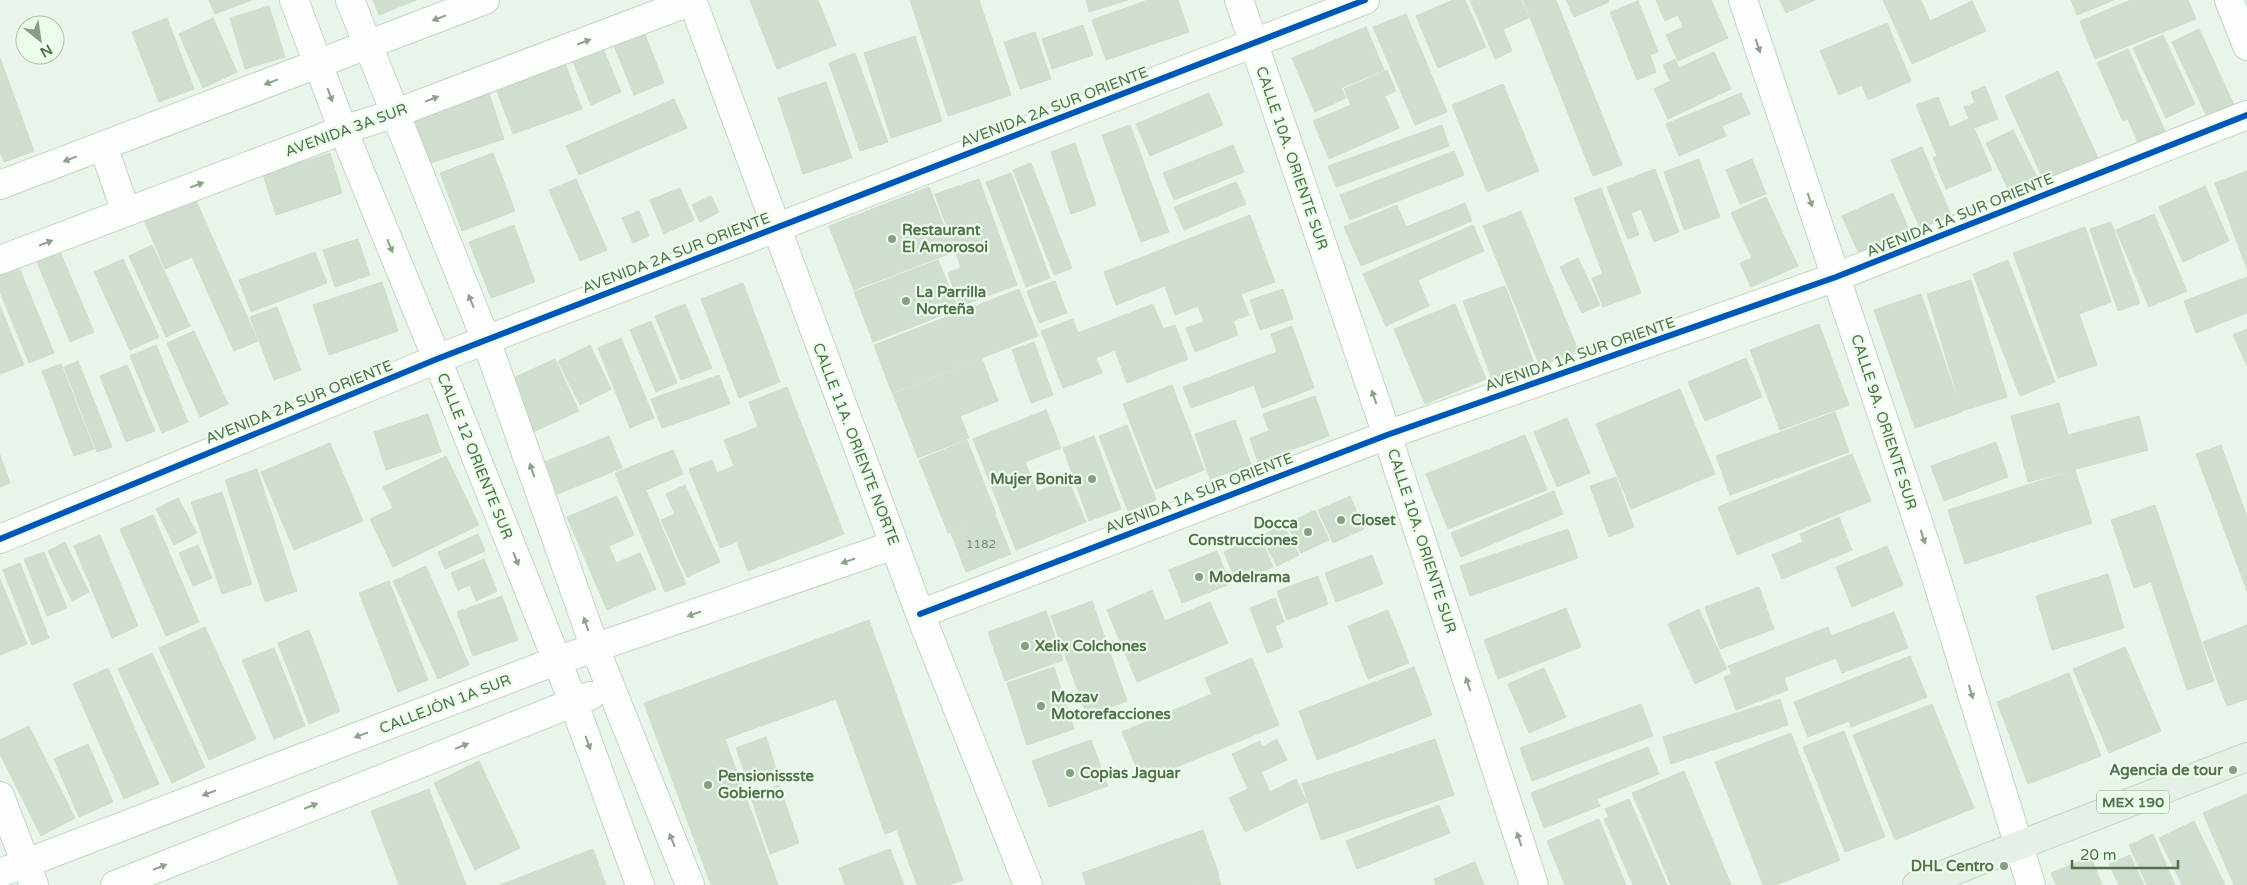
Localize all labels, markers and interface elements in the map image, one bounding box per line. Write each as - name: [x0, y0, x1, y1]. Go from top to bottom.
- north arrow: [15, 15, 65, 65]
- one-way arrow: [432, 15, 447, 22]
- one-way arrow: [577, 38, 592, 46]
- one-way arrow: [1755, 39, 1763, 54]
- text: N: [37, 41, 55, 61]
- street label: AVENIDA 2A SUR ORIENTE: [957, 63, 1151, 151]
- street label: CALLE 10A. ORIENTE SUR: [1252, 64, 1332, 252]
- one-way arrow: [264, 79, 279, 86]
- one-way arrow: [326, 88, 334, 103]
- one-way arrow: [425, 95, 440, 103]
- street label: AVENIDA 3A SUR: [282, 100, 410, 160]
- one-way arrow: [63, 156, 78, 163]
- street label: AVENIDA 1A SUR ORIENTE: [1864, 169, 2056, 261]
- one-way arrow: [190, 181, 205, 188]
- one-way arrow: [1806, 193, 1814, 208]
- street label: AVENIDA 2A SUR ORIENTE: [579, 209, 773, 297]
- place label: Restaurant El Amorosoi: [902, 221, 988, 256]
- marker: Restaurant El Amorosoi: [886, 233, 898, 245]
- one-way arrow: [38, 239, 53, 246]
- one-way arrow: [387, 239, 395, 253]
- place label: La Parrilla Norteña: [916, 283, 986, 318]
- one-way arrow: [466, 294, 474, 308]
- marker: La Parrilla Norteña: [900, 295, 912, 307]
- street label: AVENIDA 1A SUR ORIENTE: [1482, 313, 1678, 395]
- street label: CALLE 9A. ORIENTE SUR: [1847, 332, 1921, 512]
- street label: CALLE 11A. ORIENTE NORTE: [809, 340, 903, 548]
- street label: AVENIDA 2A SUR ORIENTE: [203, 356, 395, 448]
- street label: CALLE 12 ORIENTE SUR: [433, 370, 517, 542]
- one-way arrow: [1370, 389, 1377, 404]
- street label: CALLE 10A. ORIENTE SUR: [1384, 447, 1460, 635]
- street label: AVENIDA 1A SUR ORIENTE: [1102, 449, 1296, 537]
- one-way arrow: [528, 463, 535, 478]
- place label: Mujer Bonita: [990, 470, 1082, 489]
- marker: Mujer Bonita: [1086, 473, 1098, 485]
- place label: Closet: [1351, 511, 1396, 529]
- place label: Docca Construcciones: [1188, 514, 1298, 549]
- marker: Closet: [1335, 514, 1347, 526]
- marker: Docca Construcciones: [1302, 526, 1314, 538]
- one-way arrow: [1919, 530, 1927, 545]
- house number: 1182: [966, 537, 996, 551]
- one-way arrow: [512, 552, 520, 567]
- one-way arrow: [840, 557, 855, 565]
- place label: Modelrama: [1209, 568, 1290, 586]
- marker: Modelrama: [1193, 571, 1205, 583]
- one-way arrow: [687, 611, 702, 618]
- one-way arrow: [582, 616, 589, 631]
- place label: Xelix Colchones: [1035, 637, 1147, 655]
- marker: Xelix Colchones: [1019, 640, 1031, 652]
- street label: CALLEJÓN 1A SUR: [377, 671, 513, 737]
- one-way arrow: [1464, 676, 1472, 691]
- one-way arrow: [1968, 685, 1976, 700]
- place label: Mozav Motorefacciones: [1051, 688, 1171, 723]
- marker: Mozav Motorefacciones: [1035, 700, 1047, 712]
- one-way arrow: [354, 732, 368, 740]
- one-way arrow: [585, 735, 592, 750]
- one-way arrow: [455, 742, 470, 750]
- place label: Agencia de tour: [2109, 761, 2223, 780]
- place label: Copias Jaguar: [1080, 764, 1180, 783]
- marker: Agencia de tour: [2227, 764, 2239, 776]
- place label: Pensionissste Gobierno: [718, 767, 815, 802]
- marker: Copias Jaguar: [1064, 767, 1076, 779]
- marker: Pensionissste Gobierno: [702, 779, 714, 791]
- one-way arrow: [201, 789, 216, 797]
- road number: MEX 190: [2097, 790, 2169, 814]
- one-way arrow: [304, 802, 318, 810]
- one-way arrow: [1514, 831, 1522, 846]
- one-way arrow: [667, 833, 675, 847]
- scale bar: [2072, 838, 2178, 870]
- text: 20 m: [2080, 846, 2117, 864]
- place label: DHL Centro: [1911, 857, 1994, 875]
- marker: DHL Centro: [1998, 860, 2010, 872]
- one-way arrow: [153, 863, 168, 870]

